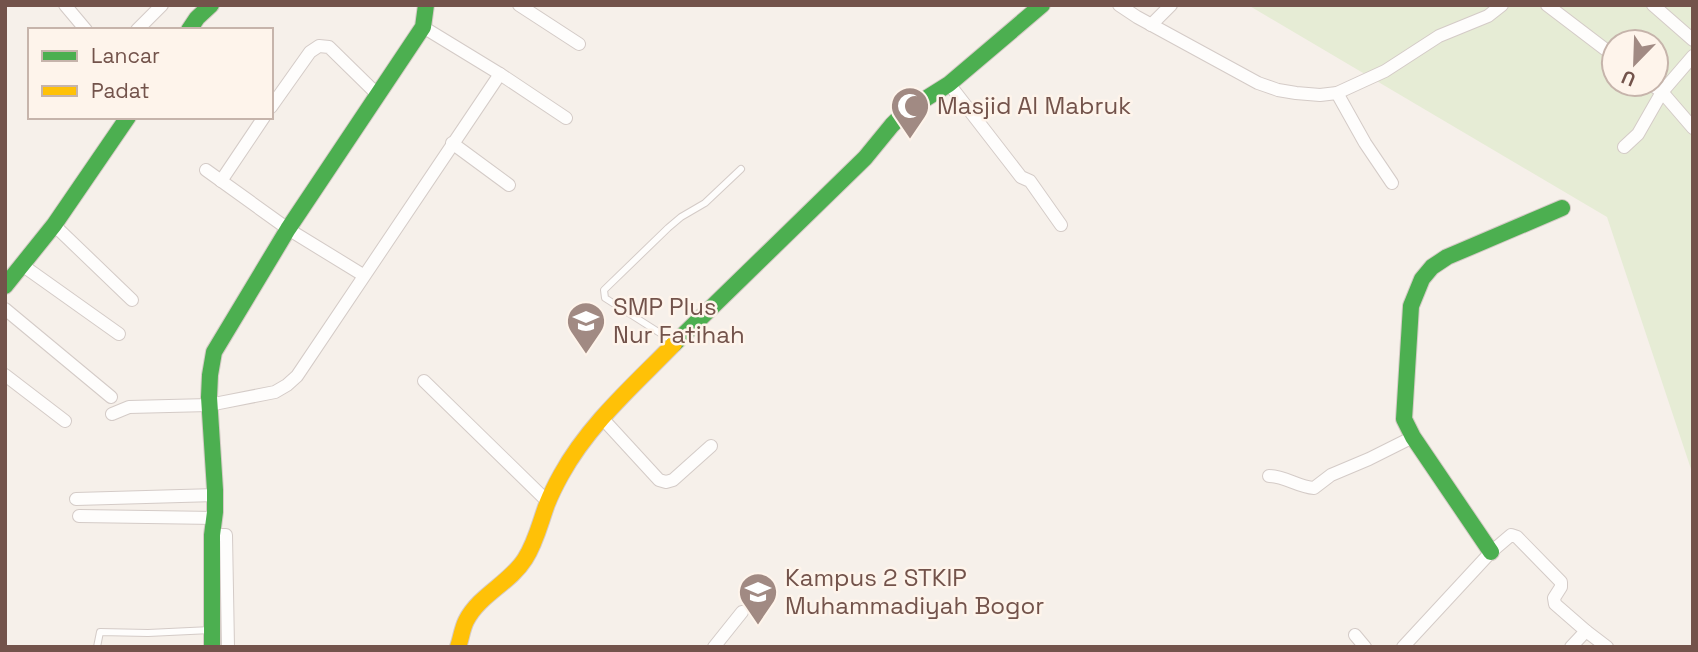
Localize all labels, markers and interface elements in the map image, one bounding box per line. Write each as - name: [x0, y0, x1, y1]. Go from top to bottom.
- legend: [28, 28, 273, 119]
- north arrow: [1600, 28, 1670, 98]
- text: Lancar: [91, 42, 160, 69]
- text: U: [1618, 64, 1639, 92]
- text: Padat: [91, 77, 150, 104]
- mosque icon: Masjid Al Mabruk: [889, 85, 931, 140]
- place label: Masjid Al Mabruk: [937, 90, 1131, 121]
- place label: SMP Plus Nur Fatihah: [613, 291, 745, 350]
- school or university icon: SMP Plus Nur Fatihah: [565, 300, 607, 355]
- place label: Kampus 2 STKIP Muhammadiyah Bogor: [785, 562, 1044, 621]
- school or university icon: Kampus 2 STKIP Muhammadiyah Bogor: [737, 571, 779, 626]

